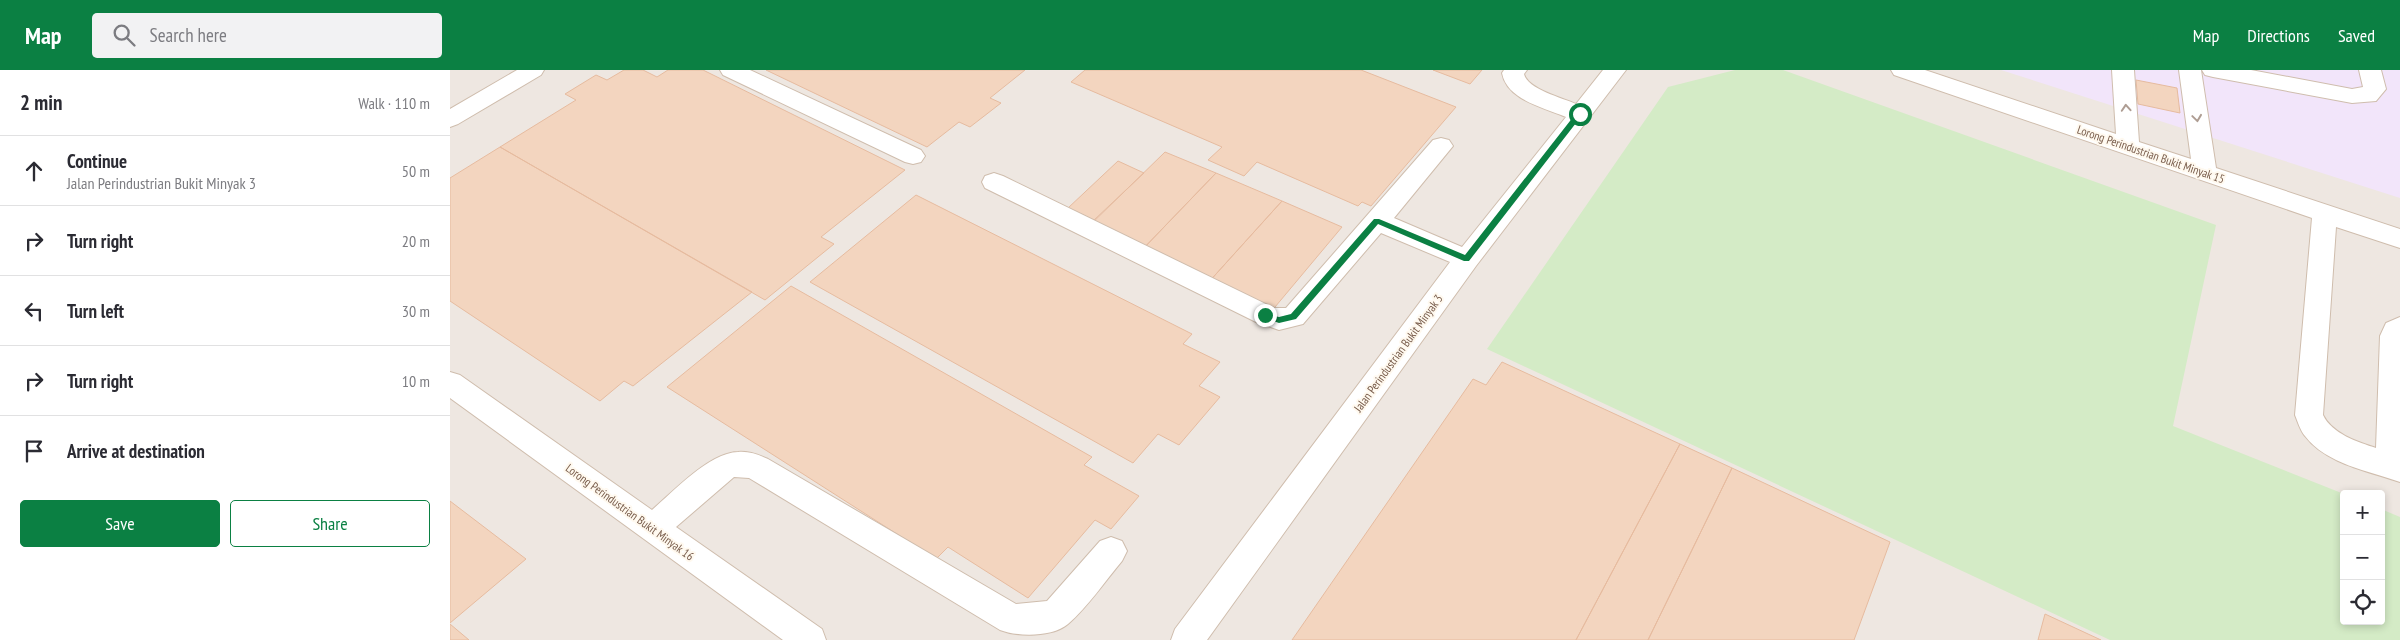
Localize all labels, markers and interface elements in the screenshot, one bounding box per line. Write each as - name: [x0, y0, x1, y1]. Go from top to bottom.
- search box: [92, 13, 442, 58]
- text: Map: [25, 20, 62, 51]
- icon: search: [110, 21, 138, 49]
- text: Search here: [150, 23, 227, 47]
- text: Map: [2193, 24, 2219, 47]
- text: Directions: [2247, 24, 2310, 47]
- text: Saved: [2338, 24, 2375, 47]
- text: 2 min: [20, 89, 62, 116]
- text: Walk · 110 m: [358, 93, 430, 113]
- route start: [1569, 103, 1592, 126]
- one-way arrow: [2120, 104, 2131, 112]
- one-way arrow: [2191, 115, 2202, 123]
- street label: Lorong Perindustrian Bukit Minyak 15: [2075, 122, 2227, 186]
- text: Continue: [67, 149, 127, 173]
- icon: ahead: [20, 157, 48, 185]
- text: 50 m: [402, 161, 430, 181]
- text: Jalan Perindustrian Bukit Minyak 3: [67, 173, 256, 193]
- icon: right: [20, 227, 48, 255]
- text: Turn right: [67, 229, 133, 253]
- text: 20 m: [402, 231, 430, 251]
- street label: Jalan Perindustrian Bukit Minyak 3: [1350, 291, 1446, 416]
- icon: left: [20, 297, 48, 325]
- text: Turn left: [67, 299, 124, 323]
- text: 30 m: [402, 301, 430, 321]
- route end: [1254, 304, 1277, 327]
- icon: right: [20, 367, 48, 395]
- text: Turn right: [67, 369, 133, 393]
- text: 10 m: [402, 371, 430, 391]
- icon: arrive: [20, 437, 48, 465]
- text: Arrive at destination: [67, 439, 205, 463]
- street label: Lorong Perindustrian Bukit Minyak 16: [563, 460, 697, 564]
- map controls: [2340, 490, 2385, 625]
- button: +: [2340, 490, 2385, 535]
- button: Save: [20, 500, 220, 547]
- button: Share: [230, 500, 430, 547]
- button: −: [2340, 535, 2385, 580]
- button: locate: [2340, 580, 2385, 625]

